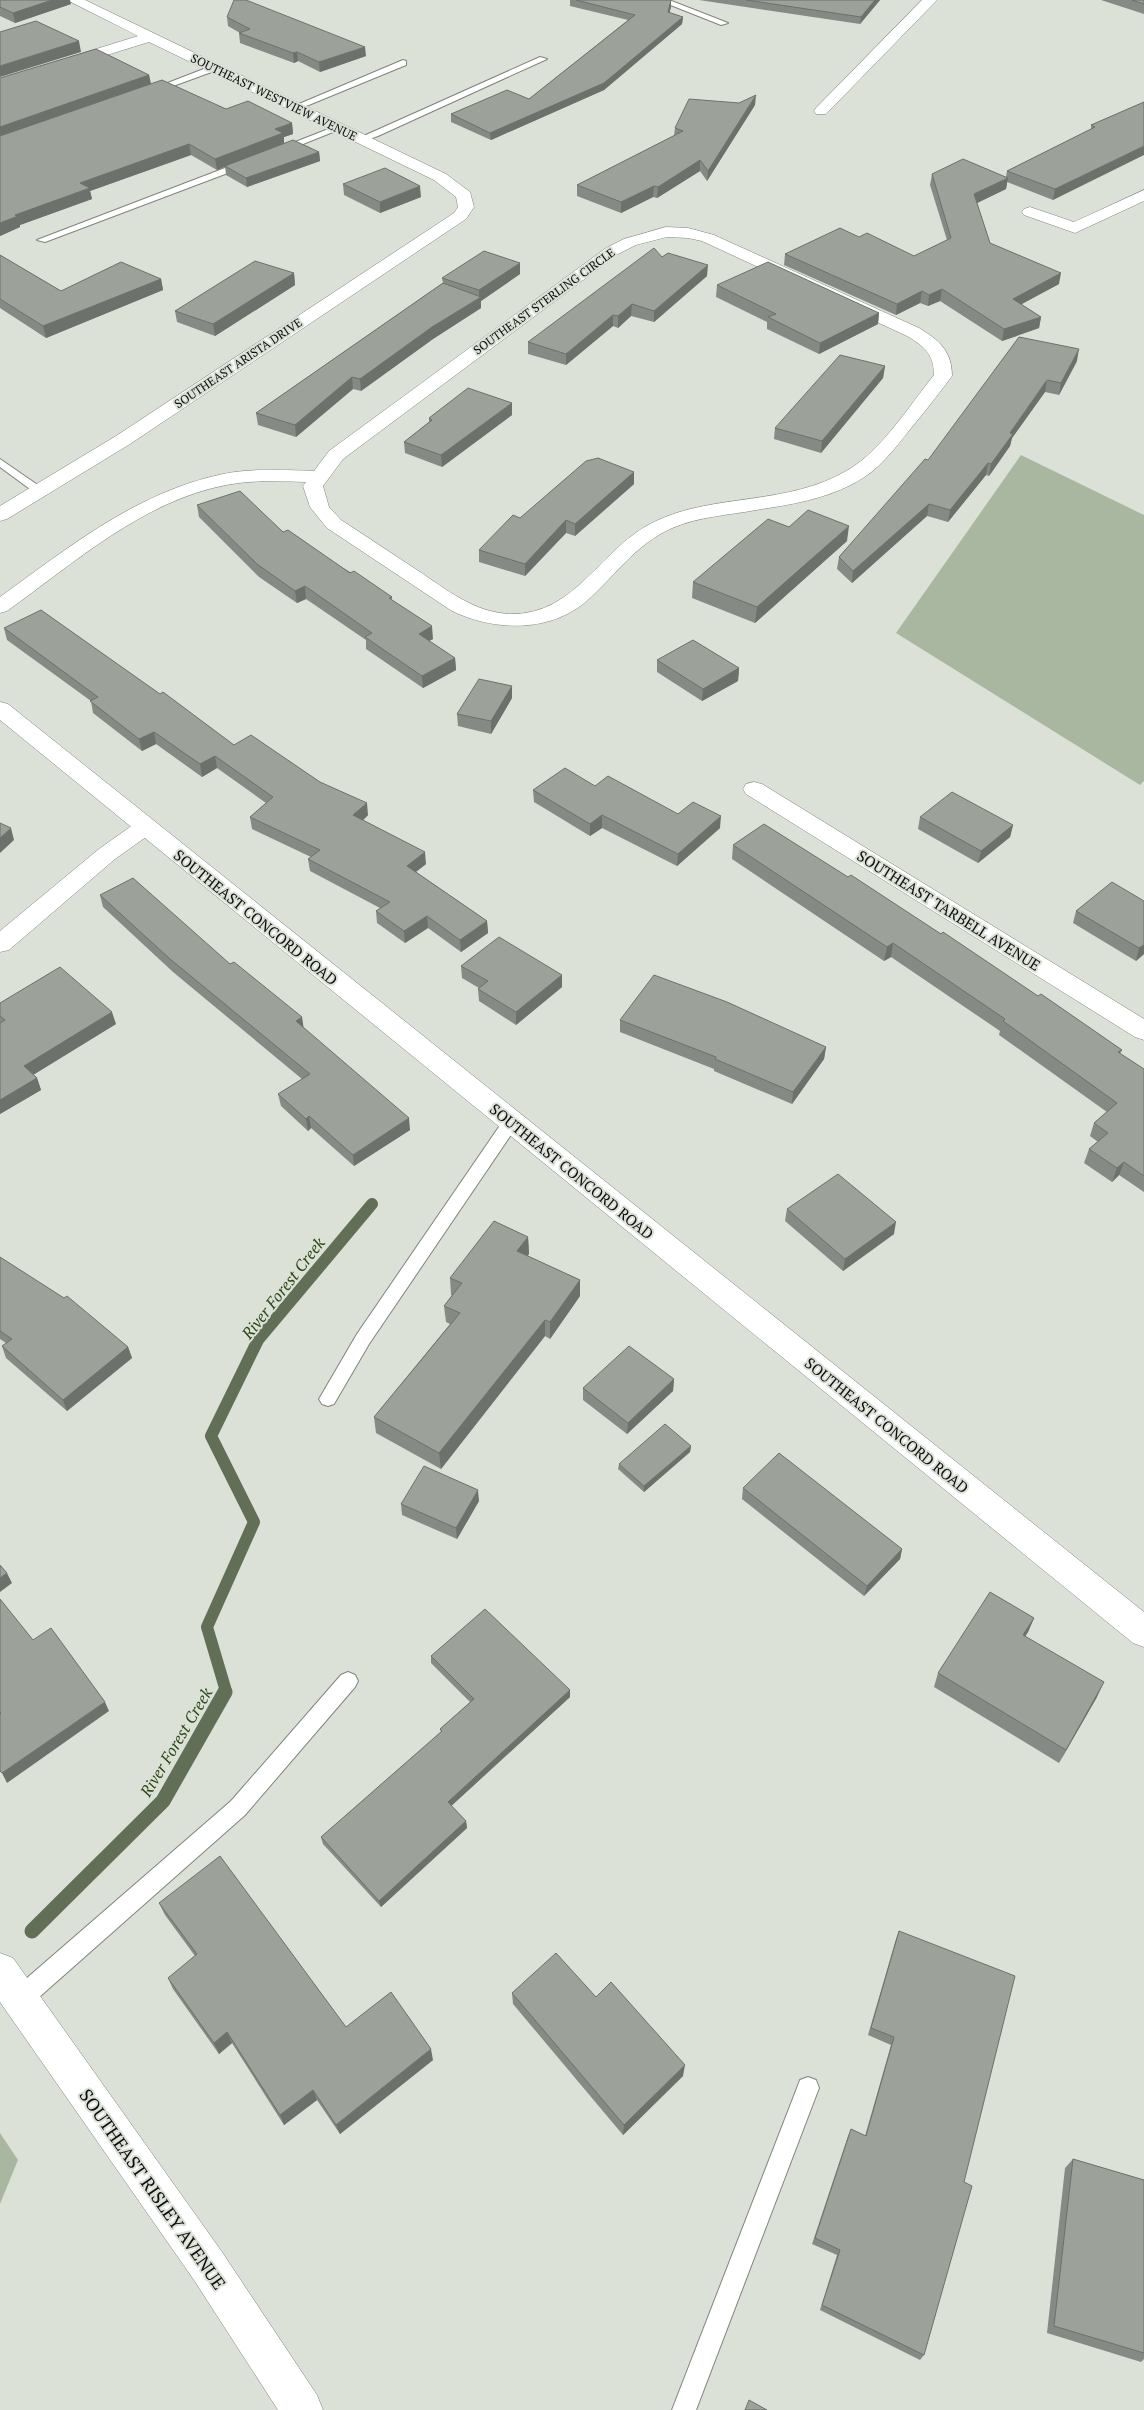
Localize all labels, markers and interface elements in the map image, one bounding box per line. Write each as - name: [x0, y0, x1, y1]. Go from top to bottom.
- street label: SOUTHEAST WESTVIEW AVENUE: [189, 50, 359, 144]
- street label: SOUTHEAST STERLING CIRCLE: [470, 245, 618, 357]
- street label: SOUTHEAST ARISTA DRIVE: [171, 315, 305, 411]
- street label: SOUTHEAST CONCORD ROAD: [170, 845, 342, 989]
- street label: SOUTHEAST TARBELL AVENUE: [854, 845, 1044, 975]
- street label: SOUTHEAST CONCORD ROAD: [486, 1099, 658, 1243]
- water label: River Forest Creek: [236, 1232, 330, 1344]
- street label: SOUTHEAST CONCORD ROAD: [801, 1353, 973, 1497]
- water label: River Forest Creek: [134, 1683, 217, 1801]
- street label: SOUTHEAST RISLEY AVENUE: [74, 2084, 232, 2294]

